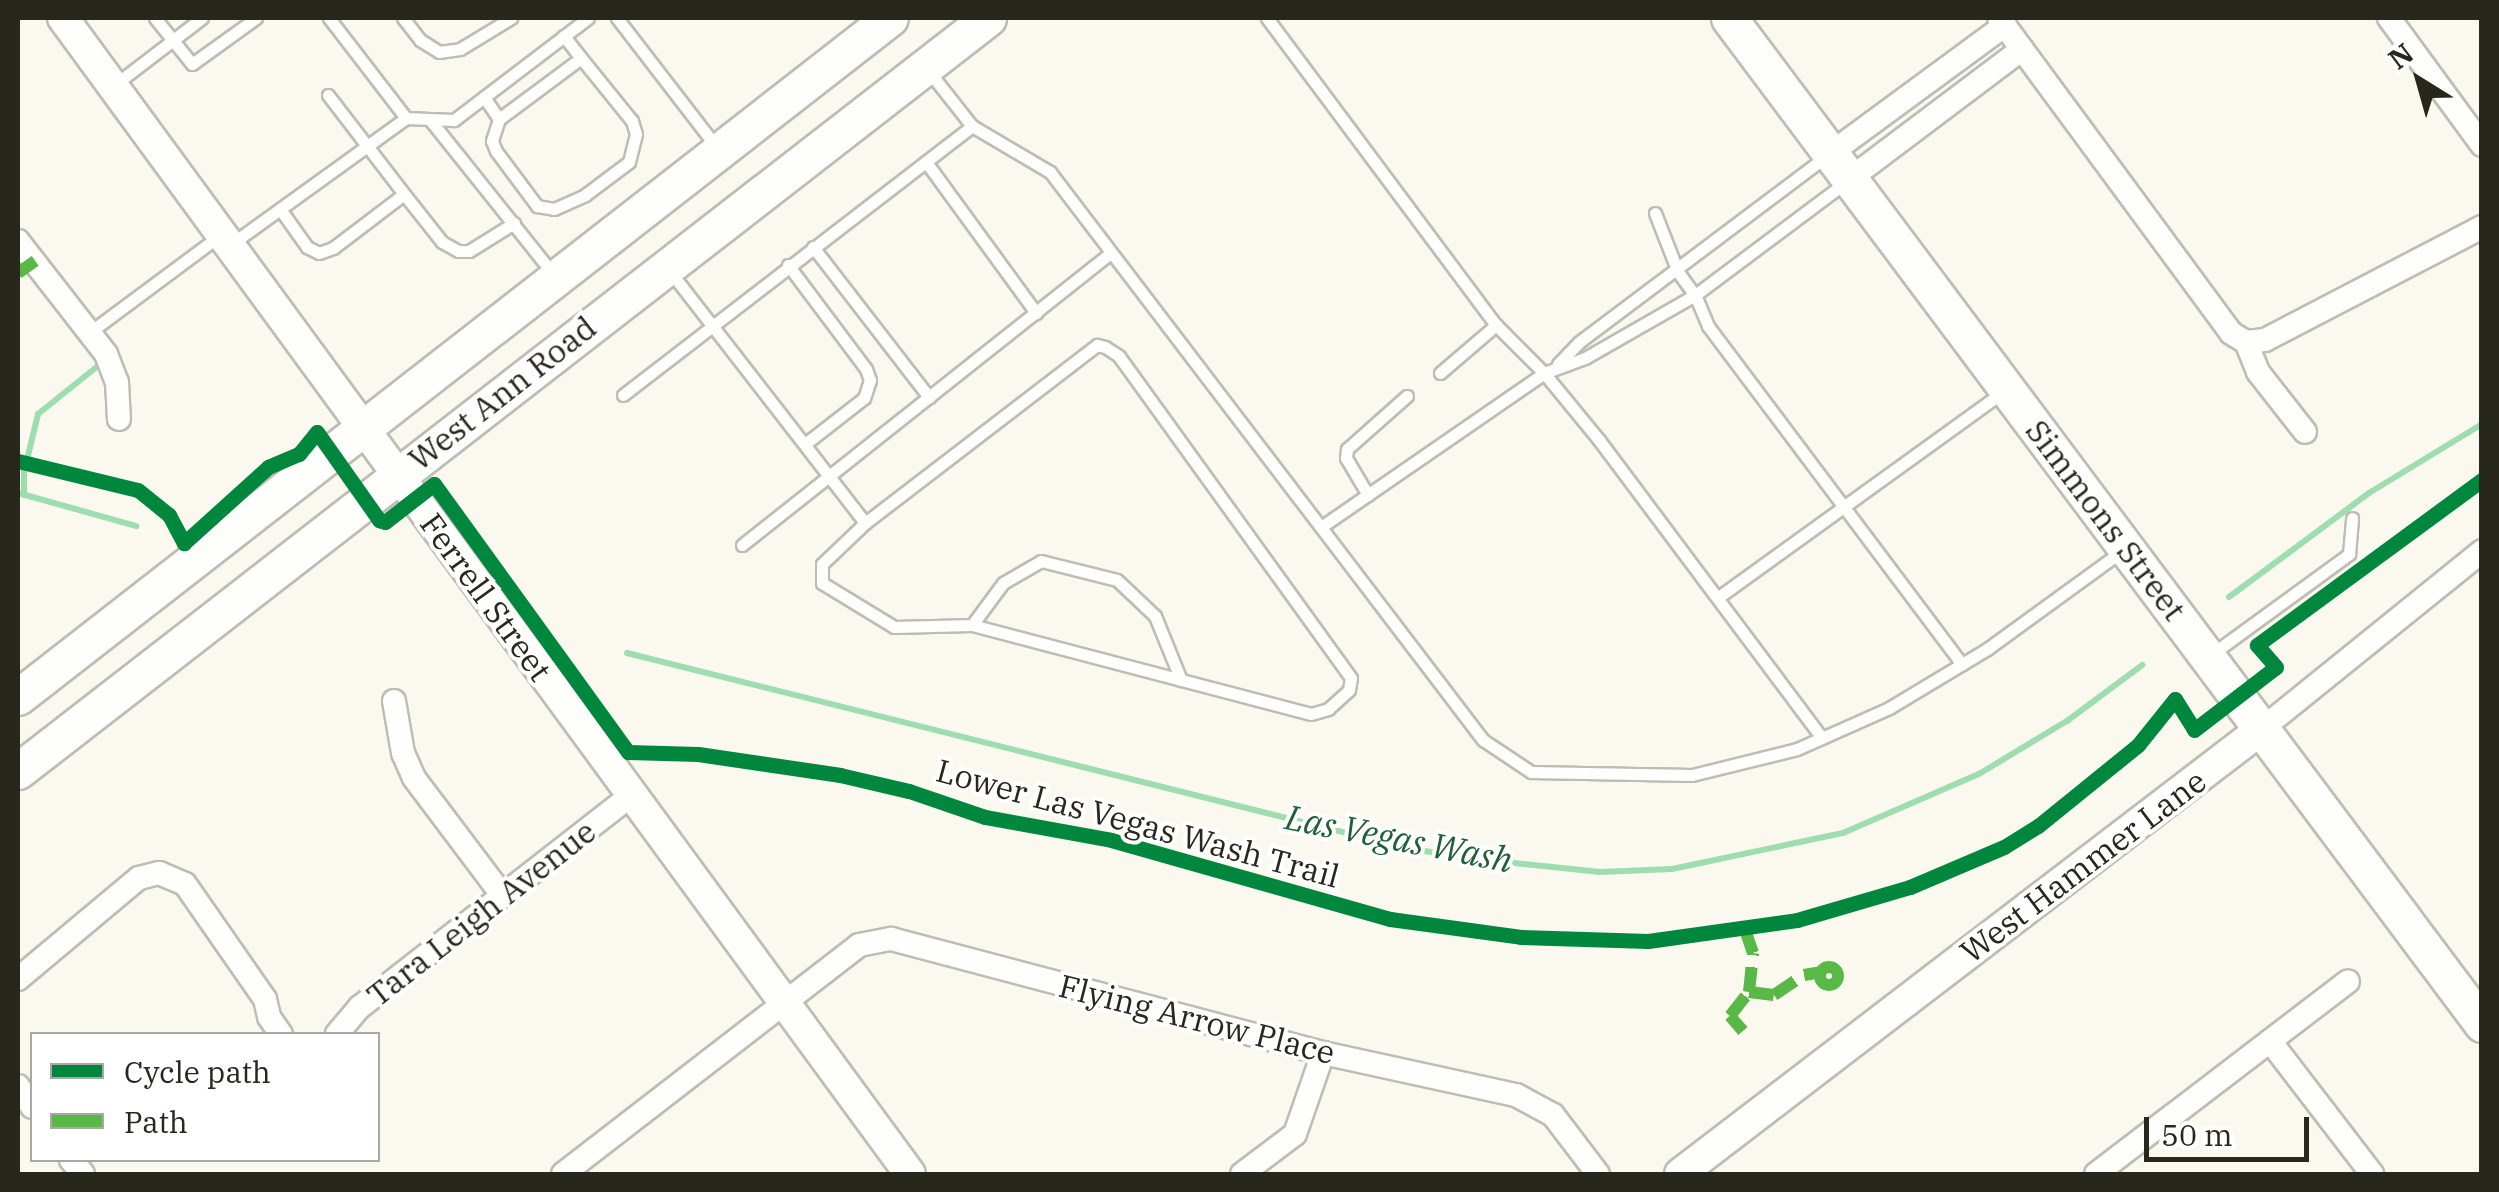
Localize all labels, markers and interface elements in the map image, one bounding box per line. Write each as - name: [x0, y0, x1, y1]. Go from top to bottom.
- north arrow: [2369, 30, 2469, 130]
- text: N: [2381, 34, 2421, 77]
- street label: West Ann Road: [401, 308, 603, 478]
- street label: Simmons Street: [2018, 412, 2194, 628]
- street label: Ferrell Street: [412, 506, 560, 688]
- street label: Lower Las Vegas Wash Trail: [932, 751, 1344, 895]
- street label: West Hammer Lane: [1953, 761, 2213, 971]
- water label: Las Vegas Wash: [1282, 795, 1516, 881]
- street label: Tara Leigh Avenue: [359, 812, 603, 1014]
- street label: Flying Arrow Place: [1055, 966, 1339, 1072]
- legend: [30, 1032, 380, 1162]
- text: Cycle path: [124, 1052, 271, 1091]
- scale bar: [2149, 1097, 2314, 1159]
- text: Path: [124, 1102, 188, 1141]
- text: 50 m: [2161, 1115, 2233, 1154]

